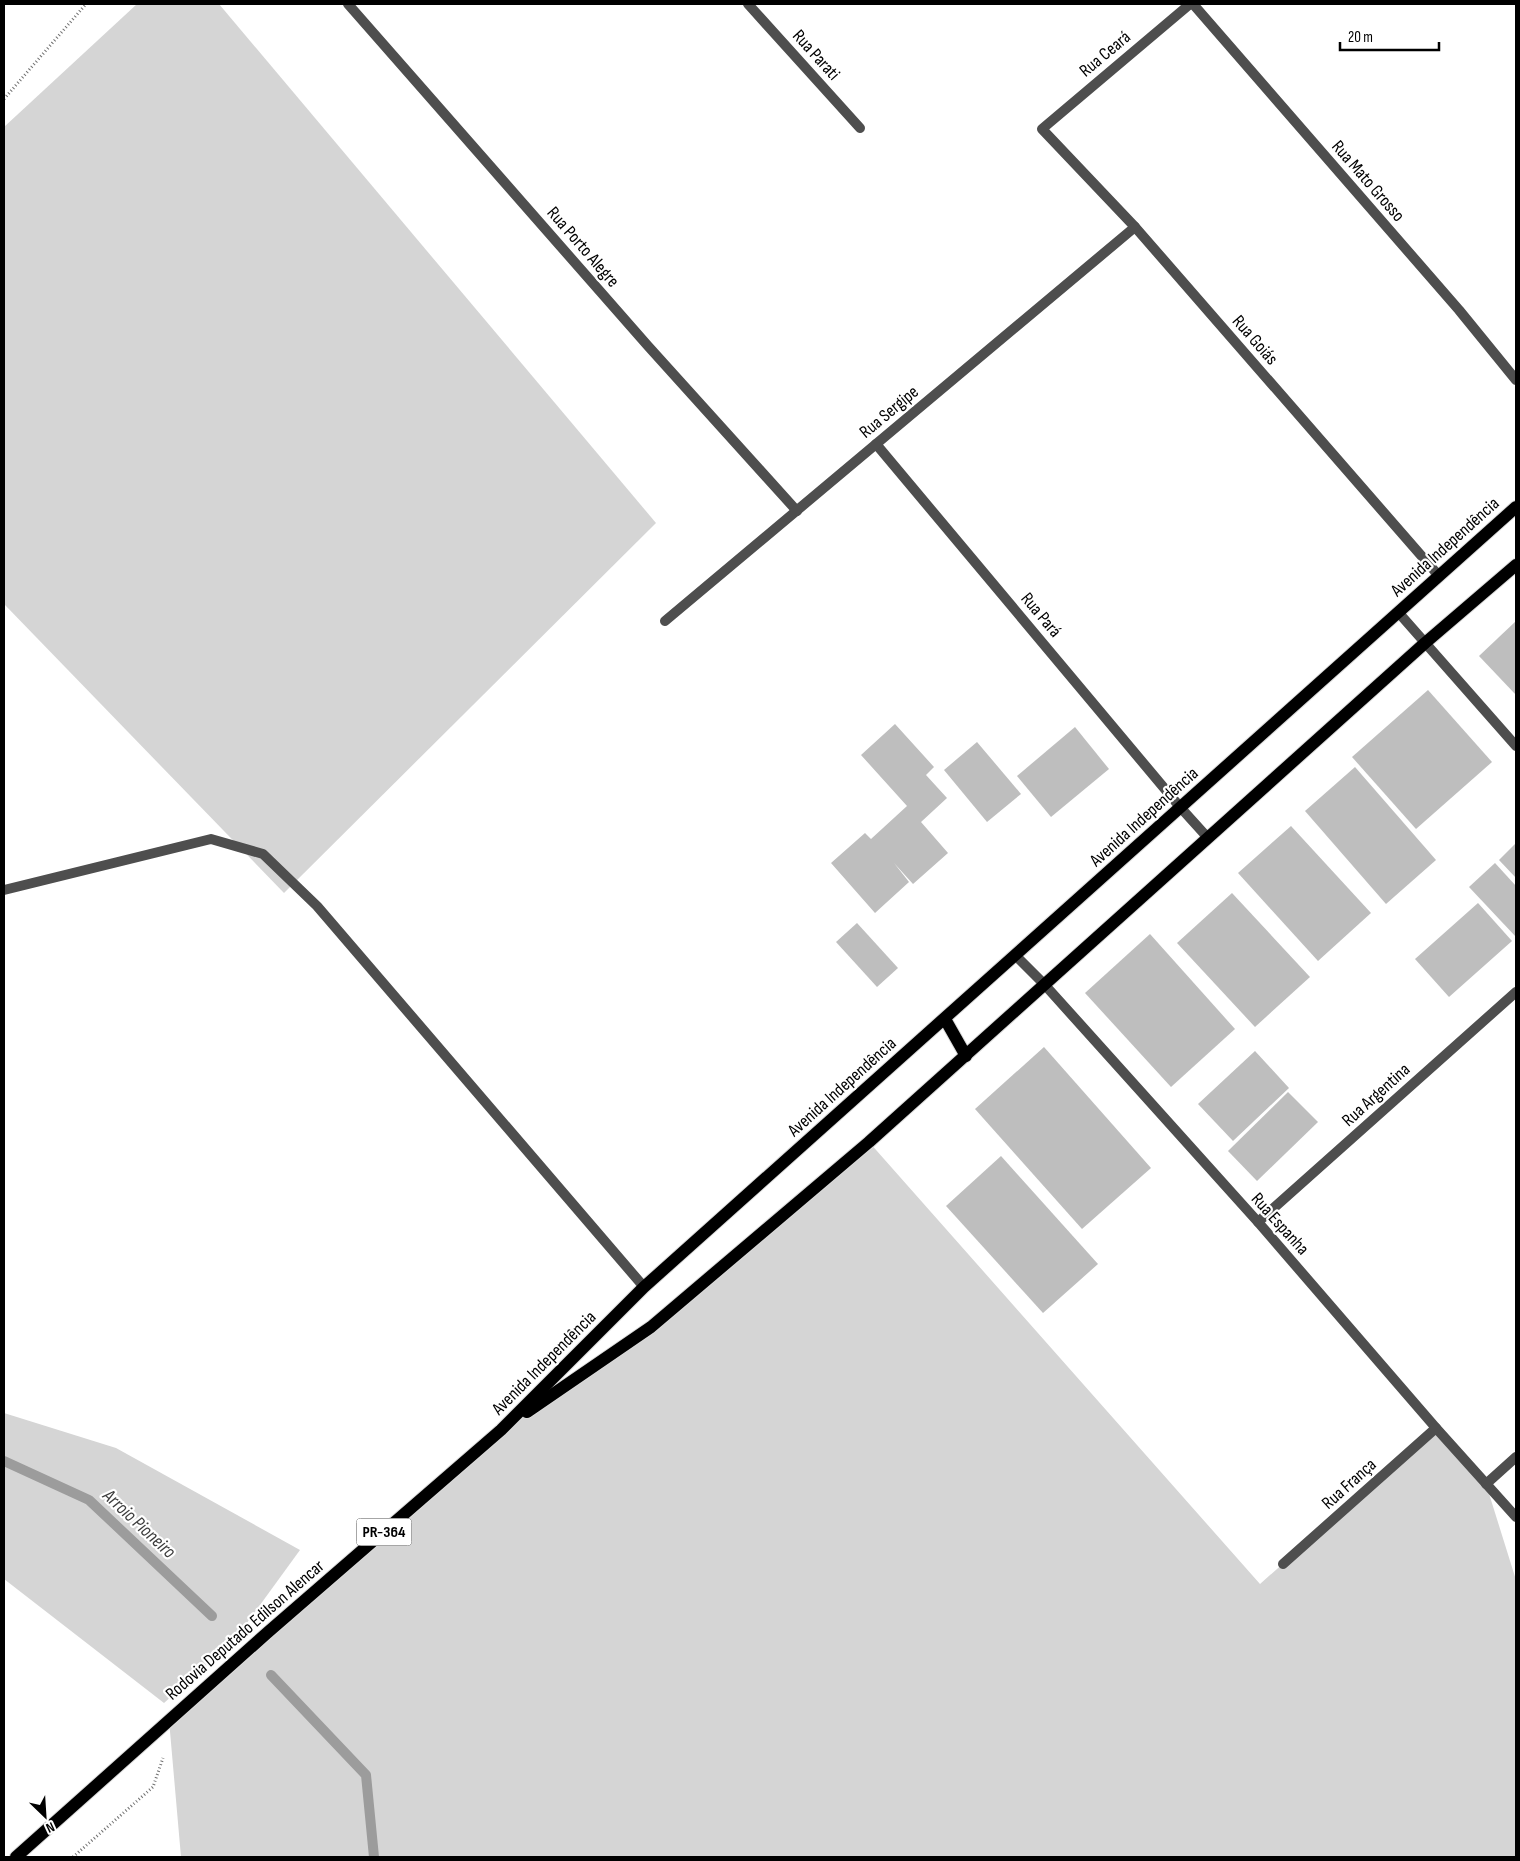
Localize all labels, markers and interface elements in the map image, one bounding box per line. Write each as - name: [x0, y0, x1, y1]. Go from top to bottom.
- scale bar: [1340, 20, 1439, 52]
- street label: Rua Parati: [788, 25, 844, 85]
- street label: Rua Ceará: [1075, 27, 1135, 81]
- text: 20 m: [1348, 28, 1373, 47]
- street label: Rua Mato Grosso: [1327, 136, 1409, 226]
- street label: Rua Porto Alegre: [542, 203, 624, 291]
- street label: Rua Goiás: [1228, 311, 1282, 369]
- street label: Rua Sergipe: [855, 381, 923, 443]
- street label: Avenida Independência: [1386, 493, 1503, 602]
- street label: Rua Pará: [1016, 588, 1066, 642]
- street label: Avenida Independência: [1085, 763, 1202, 872]
- street label: Avenida Independência: [783, 1033, 900, 1142]
- street label: Rua Argentina: [1338, 1059, 1414, 1131]
- street label: Rua Espanha: [1247, 1189, 1313, 1259]
- street label: Avenida Independência: [487, 1307, 600, 1420]
- street label: Rua França: [1318, 1454, 1381, 1514]
- water label: Arroio Pioneiro: [97, 1484, 180, 1564]
- road number: PR-364: [356, 1518, 412, 1545]
- street label: Rodovia Deputado Edilson Alencar: [161, 1555, 329, 1705]
- north arrow: [20, 1791, 70, 1841]
- text: N: [43, 1818, 57, 1837]

